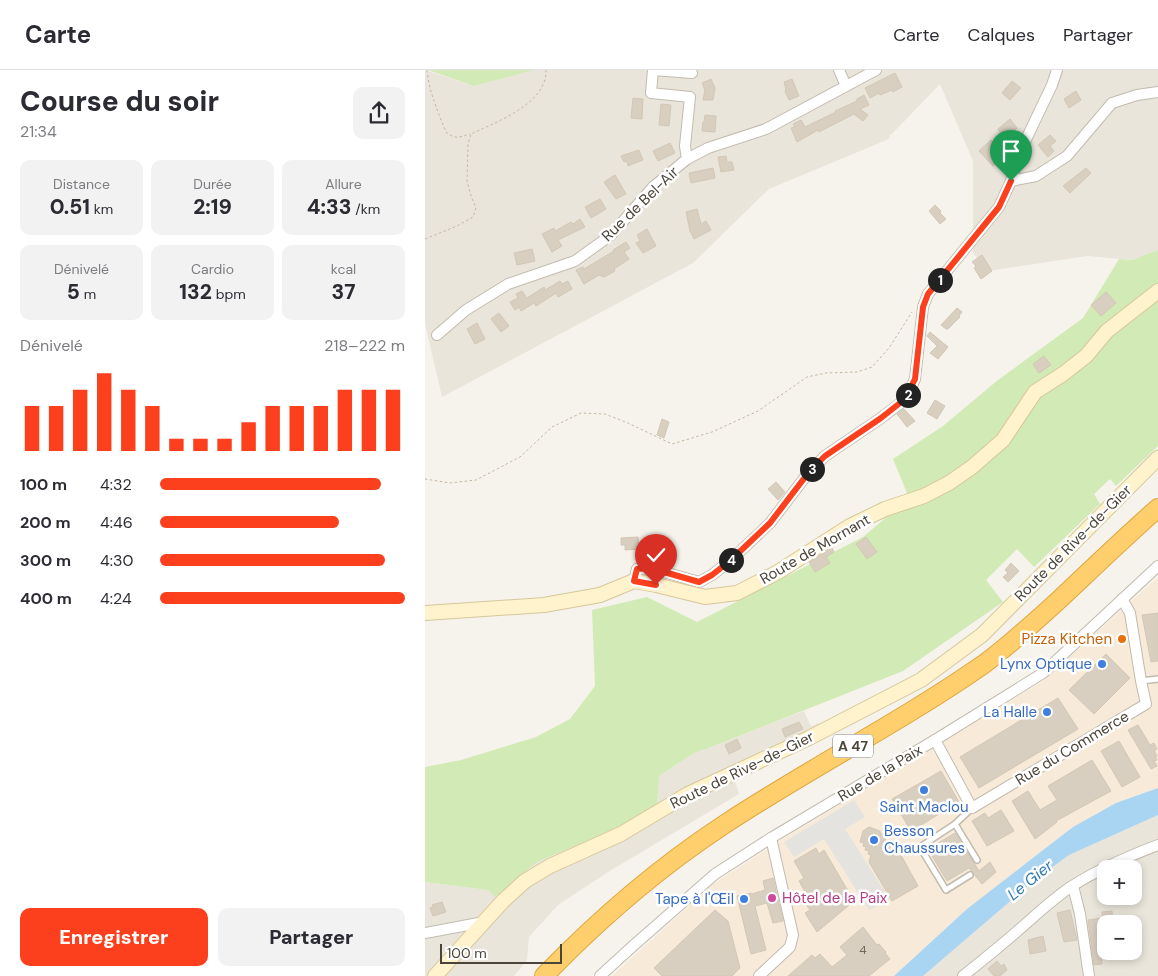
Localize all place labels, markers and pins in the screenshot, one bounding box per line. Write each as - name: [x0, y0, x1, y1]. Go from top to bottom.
- pin: [990, 130, 1032, 181]
- pin: 1: [927, 268, 953, 292]
- pin: 2: [895, 382, 921, 408]
- pin: 3: [799, 456, 825, 482]
- pin: [635, 534, 677, 585]
- pin: 4: [719, 548, 743, 572]
- place label: Pizza Kitchen: [1021, 629, 1112, 649]
- marker: Pizza Kitchen: [1116, 633, 1128, 645]
- place label: Lynx Optique: [1000, 654, 1092, 674]
- marker: Lynx Optique: [1096, 658, 1108, 670]
- place label: La Halle: [983, 702, 1037, 722]
- marker: La Halle: [1041, 706, 1053, 718]
- marker: Saint Maclou: [918, 784, 930, 796]
- place label: Saint Maclou: [879, 797, 969, 817]
- place label: Besson Chaussures: [884, 821, 965, 858]
- marker: Besson Chaussures: [868, 834, 880, 846]
- place label: Hôtel de la Paix: [782, 888, 888, 908]
- place label: Tape à l'Œil: [655, 889, 734, 909]
- marker: Hôtel de la Paix: [766, 892, 778, 904]
- marker: Tape à l'Œil: [738, 893, 750, 905]

